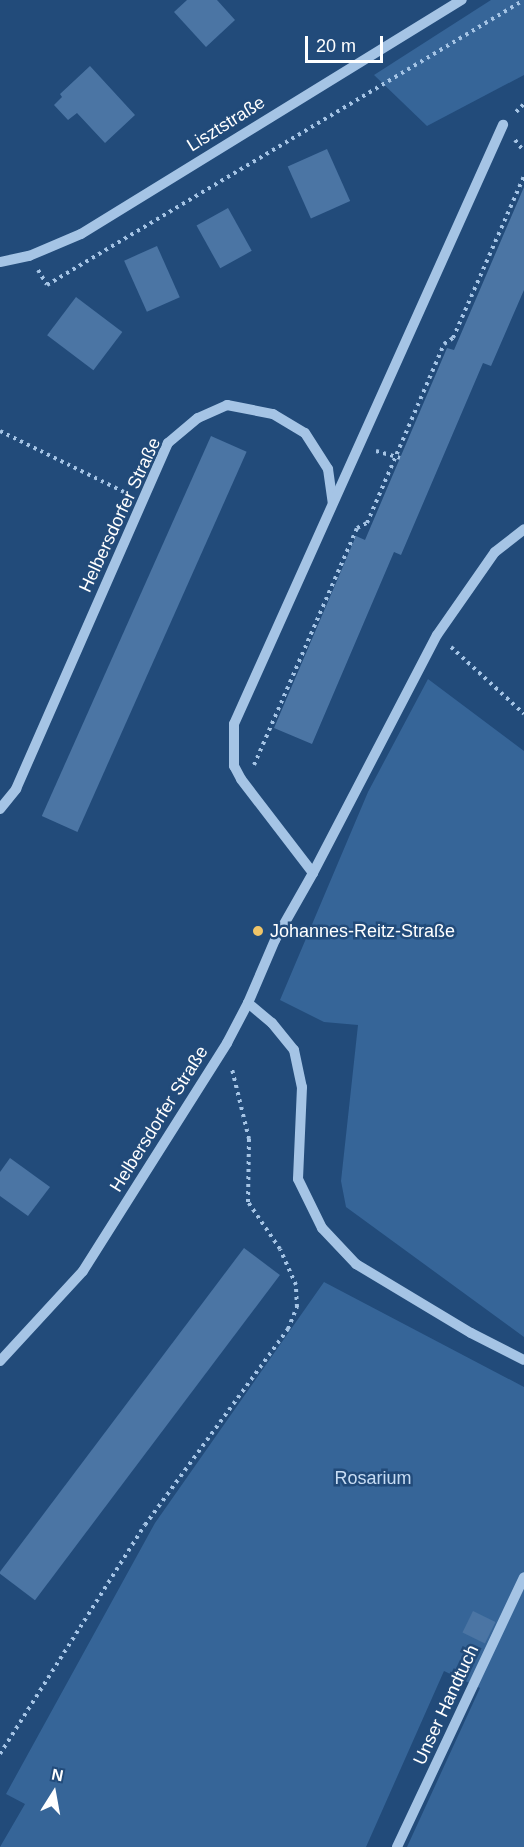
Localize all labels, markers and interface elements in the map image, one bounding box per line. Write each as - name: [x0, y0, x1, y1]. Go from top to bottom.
- scale bar: [308, 24, 386, 62]
- text: 20 m: [316, 36, 356, 56]
- street label: Lisztstraße: [183, 92, 269, 156]
- street label: Helbersdorfer Straße: [75, 434, 165, 596]
- place label: Johannes-Reitz-Straße: [270, 920, 455, 942]
- marker: Johannes-Reitz-Straße: [251, 924, 265, 938]
- street label: Helbersdorfer Straße: [105, 1042, 213, 1196]
- park label: Rosarium: [334, 1467, 412, 1489]
- street label: Unser Handtuch: [409, 1641, 483, 1769]
- north arrow: [24, 1763, 84, 1823]
- text: N: [50, 1765, 65, 1784]

